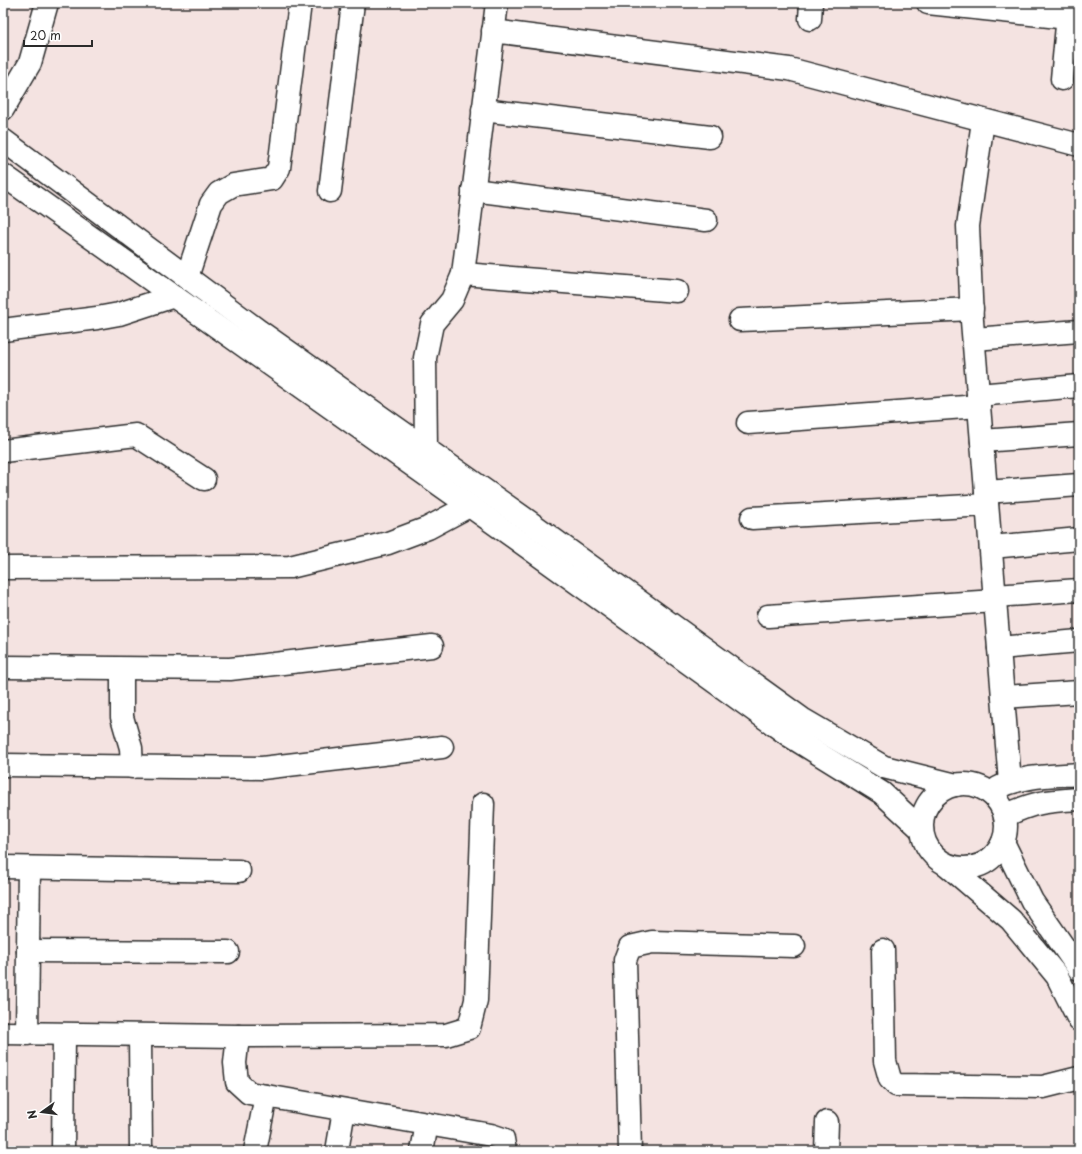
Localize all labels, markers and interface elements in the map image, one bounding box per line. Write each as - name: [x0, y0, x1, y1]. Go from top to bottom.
- scale bar: [24, 22, 92, 48]
- text: 20 m: [30, 26, 61, 44]
- north arrow: [22, 1092, 62, 1132]
- text: N: [22, 1108, 41, 1121]

